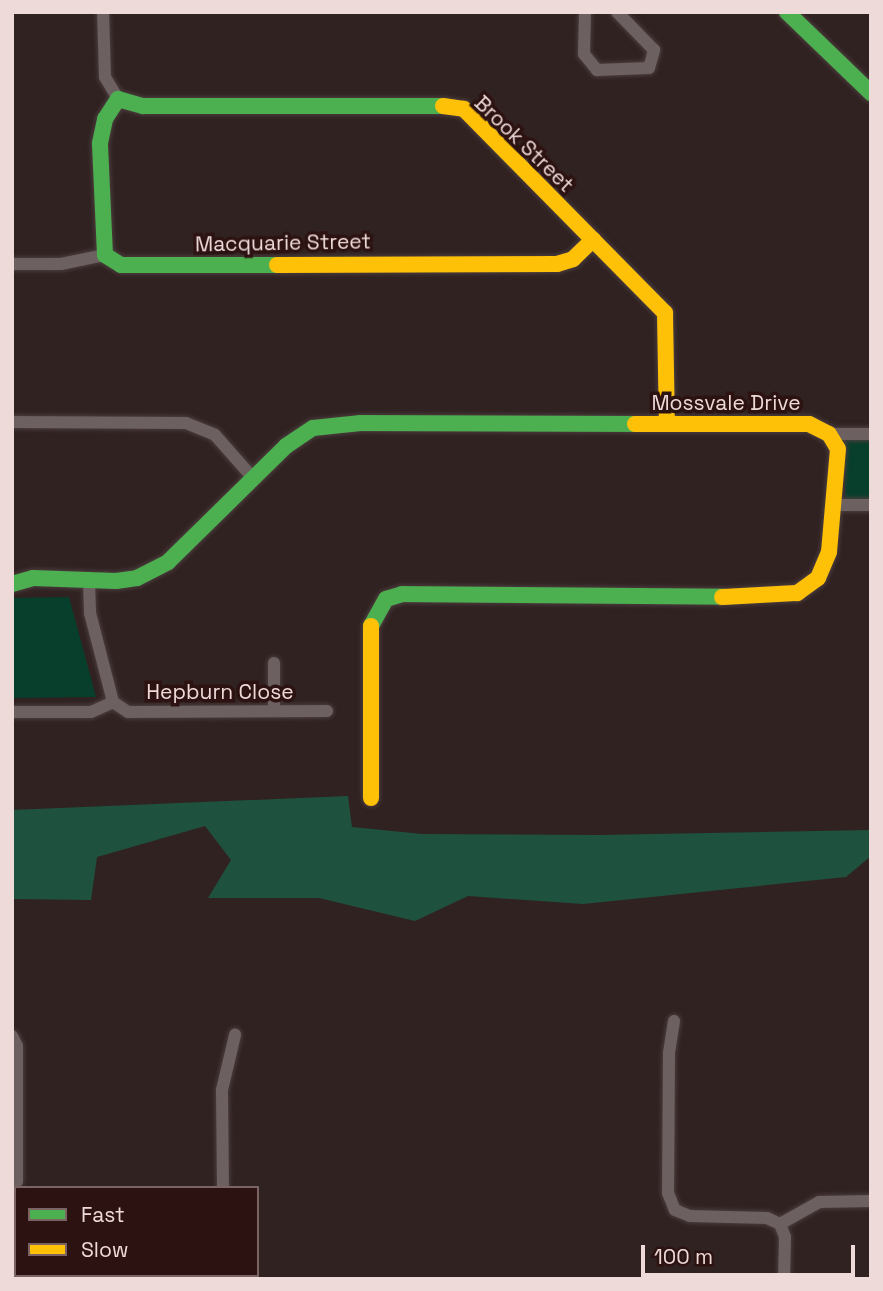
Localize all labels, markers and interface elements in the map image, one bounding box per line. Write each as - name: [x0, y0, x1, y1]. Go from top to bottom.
- street label: Brook Street: [469, 90, 579, 198]
- street label: Macquarie Street: [195, 229, 371, 257]
- street label: Mossvale Drive: [651, 390, 801, 416]
- street label: Hepburn Close: [146, 679, 294, 705]
- legend: [14, 1186, 259, 1277]
- text: Fast: [81, 1201, 125, 1228]
- scale bar: [645, 1232, 858, 1276]
- text: Slow: [81, 1236, 129, 1263]
- text: 100 m: [654, 1243, 713, 1270]

